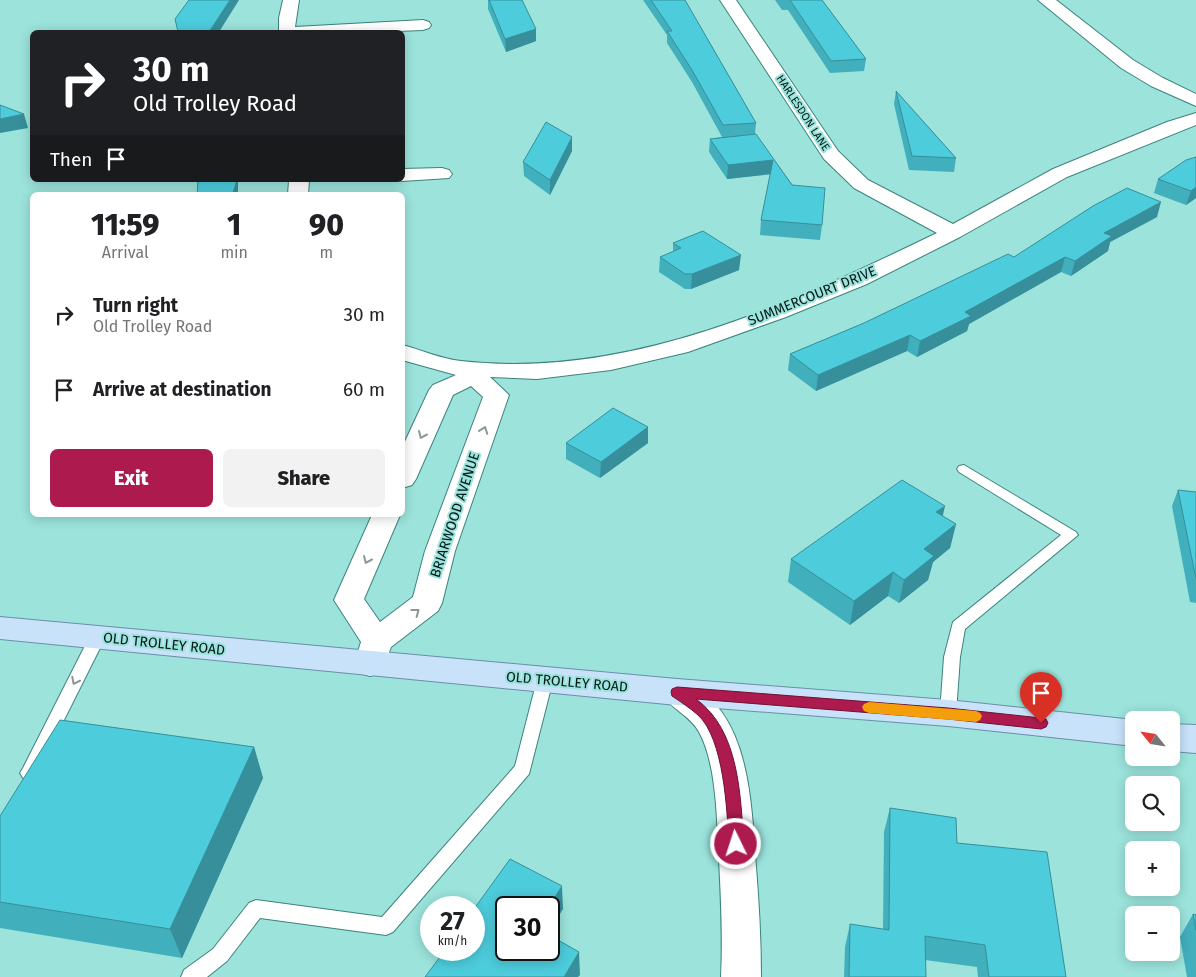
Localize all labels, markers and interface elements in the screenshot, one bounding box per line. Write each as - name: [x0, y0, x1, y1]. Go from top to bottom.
- text: 30 m: [133, 48, 210, 90]
- icon: right: [50, 50, 115, 115]
- street label: HARLESDON LANE: [774, 73, 832, 154]
- text: Old Trolley Road: [133, 90, 297, 117]
- icon: arrive: [102, 145, 130, 173]
- text: Then: [50, 148, 92, 171]
- text: 11:59: [91, 207, 159, 243]
- text: 1: [227, 207, 241, 243]
- text: 90: [309, 207, 344, 243]
- text: Arrival: [102, 243, 149, 262]
- text: min: [220, 243, 248, 262]
- text: m: [320, 243, 333, 262]
- street label: SUMMERCOURT DRIVE: [745, 262, 879, 330]
- text: Turn right: [93, 294, 178, 317]
- icon: right: [50, 301, 78, 329]
- text: 30 m: [344, 303, 385, 326]
- text: Old Trolley Road: [93, 317, 212, 336]
- icon: arrive: [50, 376, 78, 404]
- text: Arrive at destination: [93, 378, 272, 401]
- text: 60 m: [343, 378, 385, 401]
- one-way arrow: [478, 426, 488, 434]
- one-way arrow: [418, 430, 428, 439]
- button: Exit: [50, 449, 213, 507]
- button: Share: [223, 449, 385, 507]
- street label: BRIARWOOD AVENUE: [427, 450, 483, 580]
- one-way arrow: [362, 555, 373, 564]
- one-way arrow: [410, 609, 420, 618]
- street label: OLD TROLLEY ROAD: [102, 629, 226, 659]
- street label: OLD TROLLEY ROAD: [505, 668, 629, 696]
- pin: [1020, 672, 1062, 723]
- one-way arrow: [71, 676, 81, 685]
- icon: arrive: [1027, 679, 1055, 707]
- north arrow: [1125, 711, 1180, 766]
- map controls: [1125, 711, 1180, 961]
- button: search: [1125, 776, 1180, 831]
- position arrow: [709, 817, 761, 869]
- button: +: [1125, 841, 1180, 896]
- speed limit sign: 30: [495, 896, 560, 961]
- button: −: [1125, 906, 1180, 961]
- text: 27: [440, 907, 465, 937]
- text: km/h: [438, 934, 467, 948]

